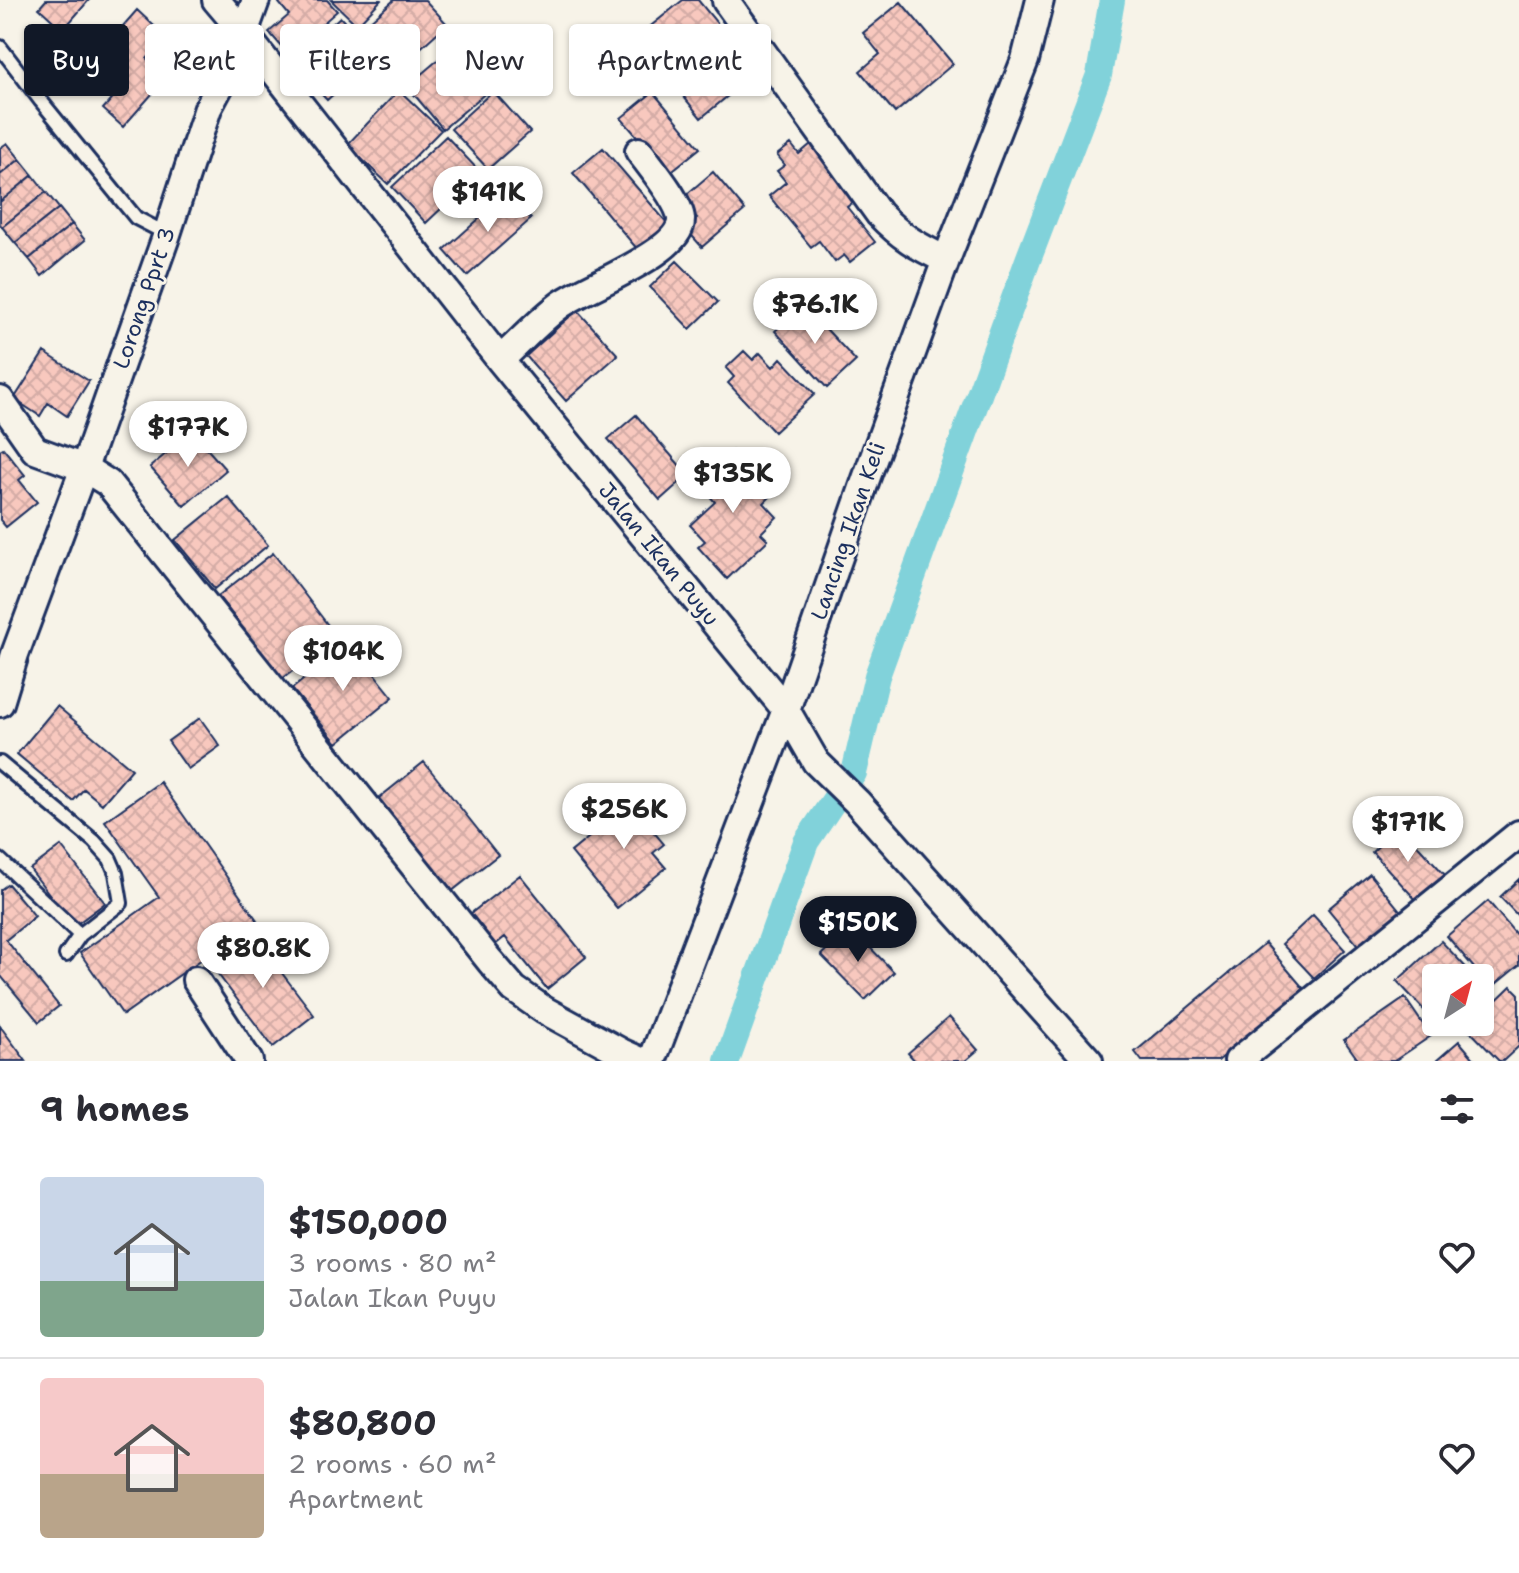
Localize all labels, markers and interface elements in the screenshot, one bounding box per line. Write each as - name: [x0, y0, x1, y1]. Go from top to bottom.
- chip: Buy: [24, 24, 129, 96]
- chip: Rent: [145, 24, 264, 96]
- chip: Filters: [280, 24, 420, 96]
- chip: New: [436, 24, 553, 96]
- chip: Apartment: [569, 24, 771, 96]
- pin: $141K: [432, 166, 544, 234]
- text: $141K: [451, 174, 525, 209]
- street label: Lorong Pprt 3: [106, 223, 182, 373]
- pin: $76.1K: [750, 278, 880, 346]
- text: $76.1K: [771, 286, 859, 321]
- pin: $177K: [132, 401, 244, 469]
- text: $177K: [147, 409, 229, 444]
- street label: Lancing Ikan Keli: [804, 438, 892, 624]
- pin: $135K: [677, 447, 789, 515]
- text: $135K: [693, 455, 773, 490]
- street label: Jalan Ikan Puyu: [592, 476, 726, 632]
- pin: $104K: [287, 625, 399, 693]
- text: $104K: [302, 633, 384, 668]
- pin: $256K: [568, 783, 680, 851]
- text: $256K: [580, 791, 668, 826]
- pin: $171K: [1352, 796, 1464, 864]
- text: $171K: [1370, 804, 1446, 839]
- pin: $150K: [802, 896, 914, 964]
- text: $150K: [818, 904, 898, 939]
- pin: $80.8K: [198, 922, 328, 990]
- text: $80.8K: [215, 930, 311, 965]
- north arrow: [1422, 964, 1494, 1036]
- map controls: [1422, 964, 1494, 1036]
- text: 9 homes: [40, 1086, 189, 1132]
- icon: filters: [1435, 1087, 1479, 1131]
- text: $150,000: [288, 1199, 448, 1245]
- icon: home: [104, 1209, 200, 1305]
- icon: heart: [1435, 1235, 1479, 1279]
- text: 3 rooms · 80 m²: [288, 1245, 497, 1280]
- text: Jalan Ikan Puyu: [288, 1280, 497, 1315]
- text: $80,800: [288, 1400, 437, 1446]
- icon: home: [104, 1410, 200, 1506]
- icon: heart: [1435, 1436, 1479, 1480]
- text: 2 rooms · 60 m²: [288, 1446, 497, 1481]
- text: Apartment: [288, 1481, 424, 1516]

